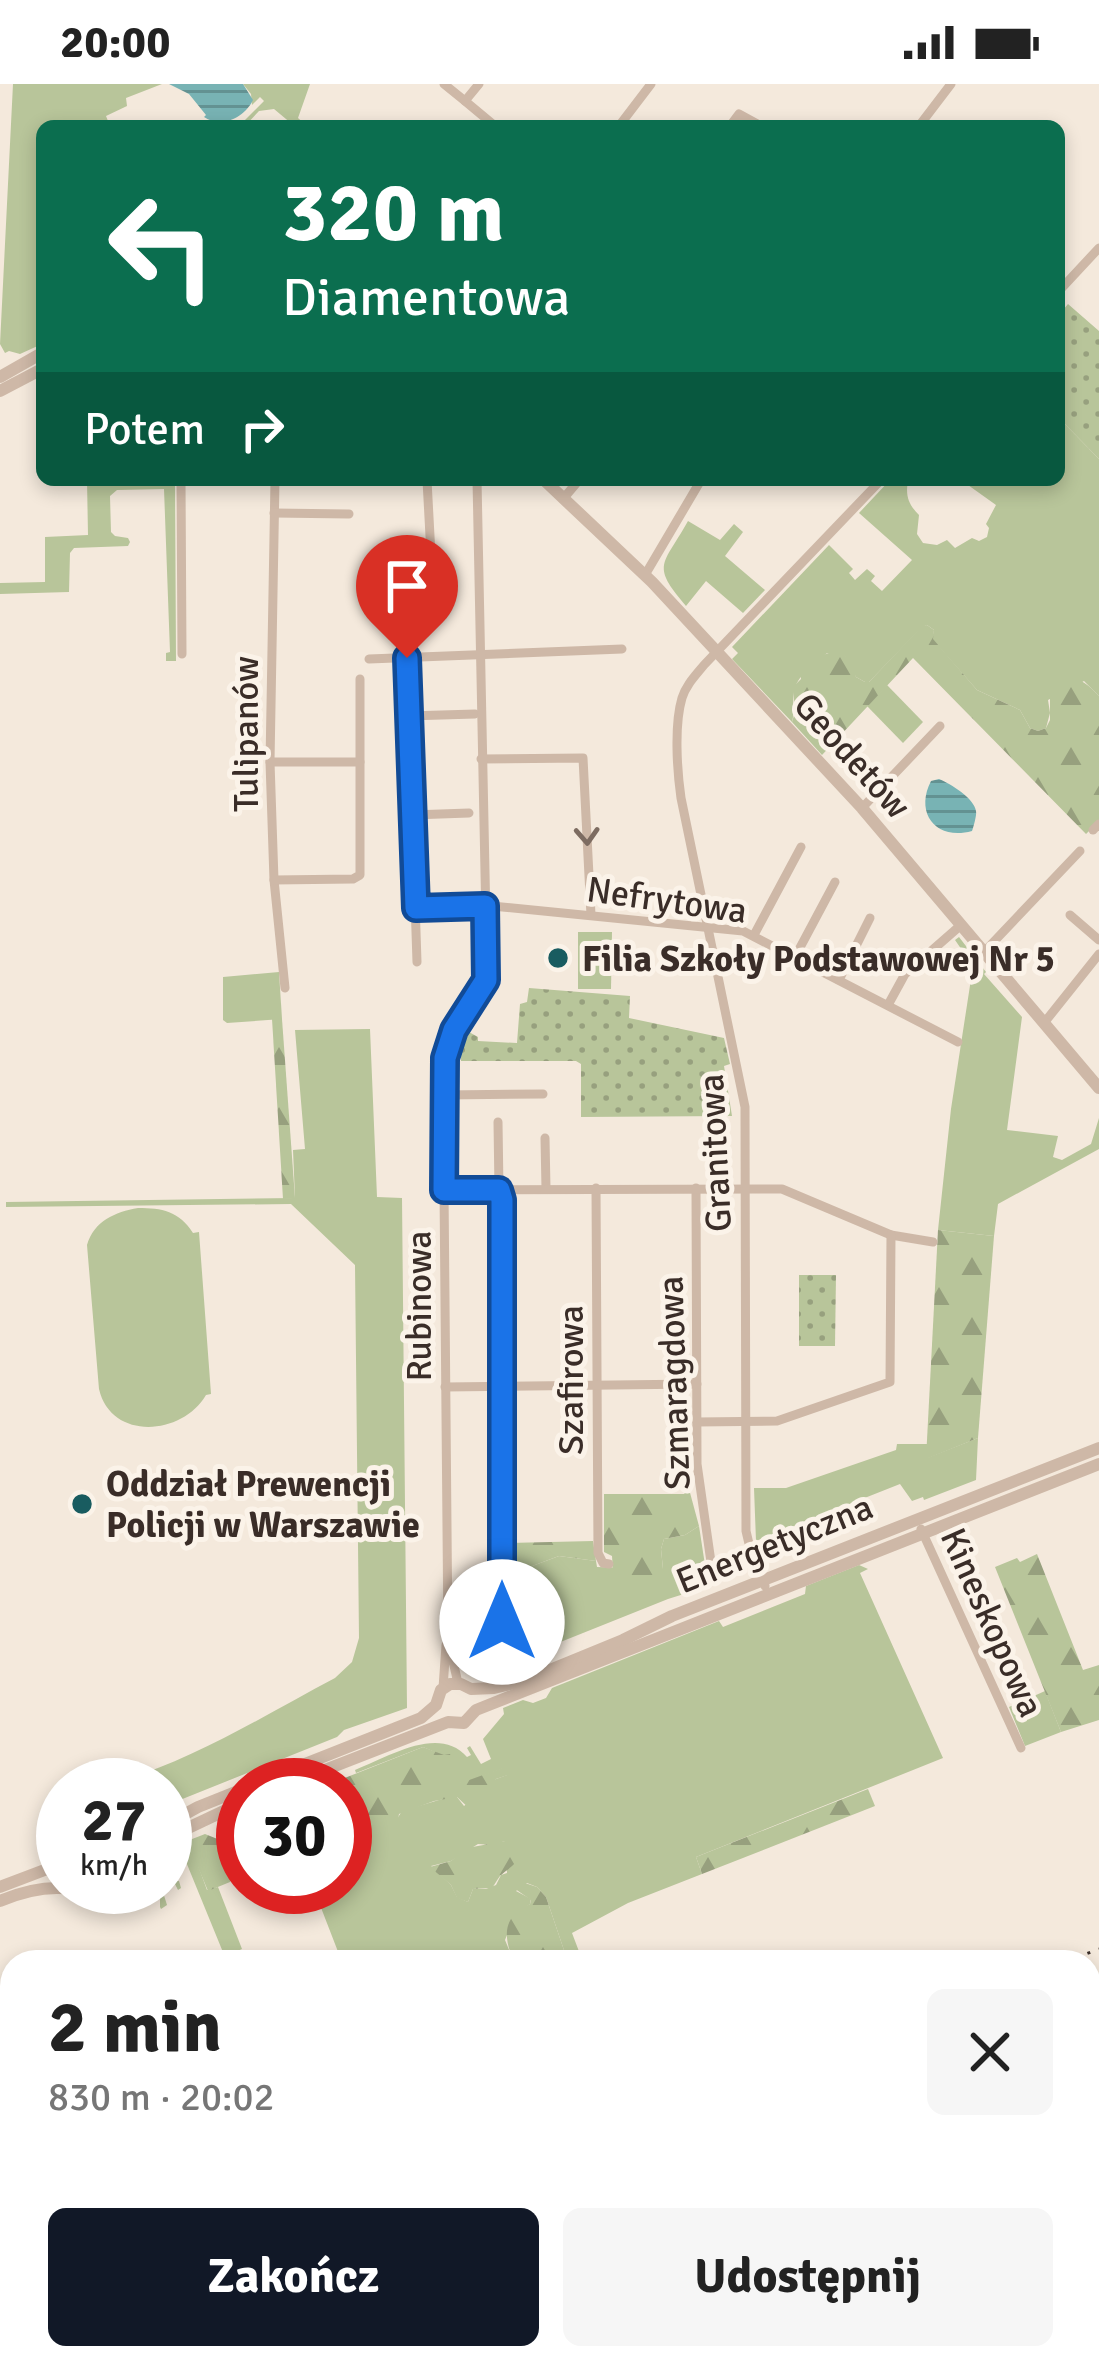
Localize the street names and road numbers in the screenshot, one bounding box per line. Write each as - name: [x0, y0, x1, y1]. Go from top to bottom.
- street label: Tulipanów: [224, 656, 269, 812]
- street label: Geodetów: [784, 684, 920, 828]
- street label: Nefrytowa: [584, 867, 750, 934]
- street label: Granitowa: [689, 1073, 742, 1233]
- street label: Rubinowa: [397, 1230, 442, 1382]
- street label: Szmaragdowa: [648, 1275, 701, 1491]
- street label: Szafirowa: [549, 1305, 594, 1455]
- street label: Energetyczna: [670, 1485, 879, 1604]
- street label: Kineskopowa: [930, 1521, 1053, 1724]

